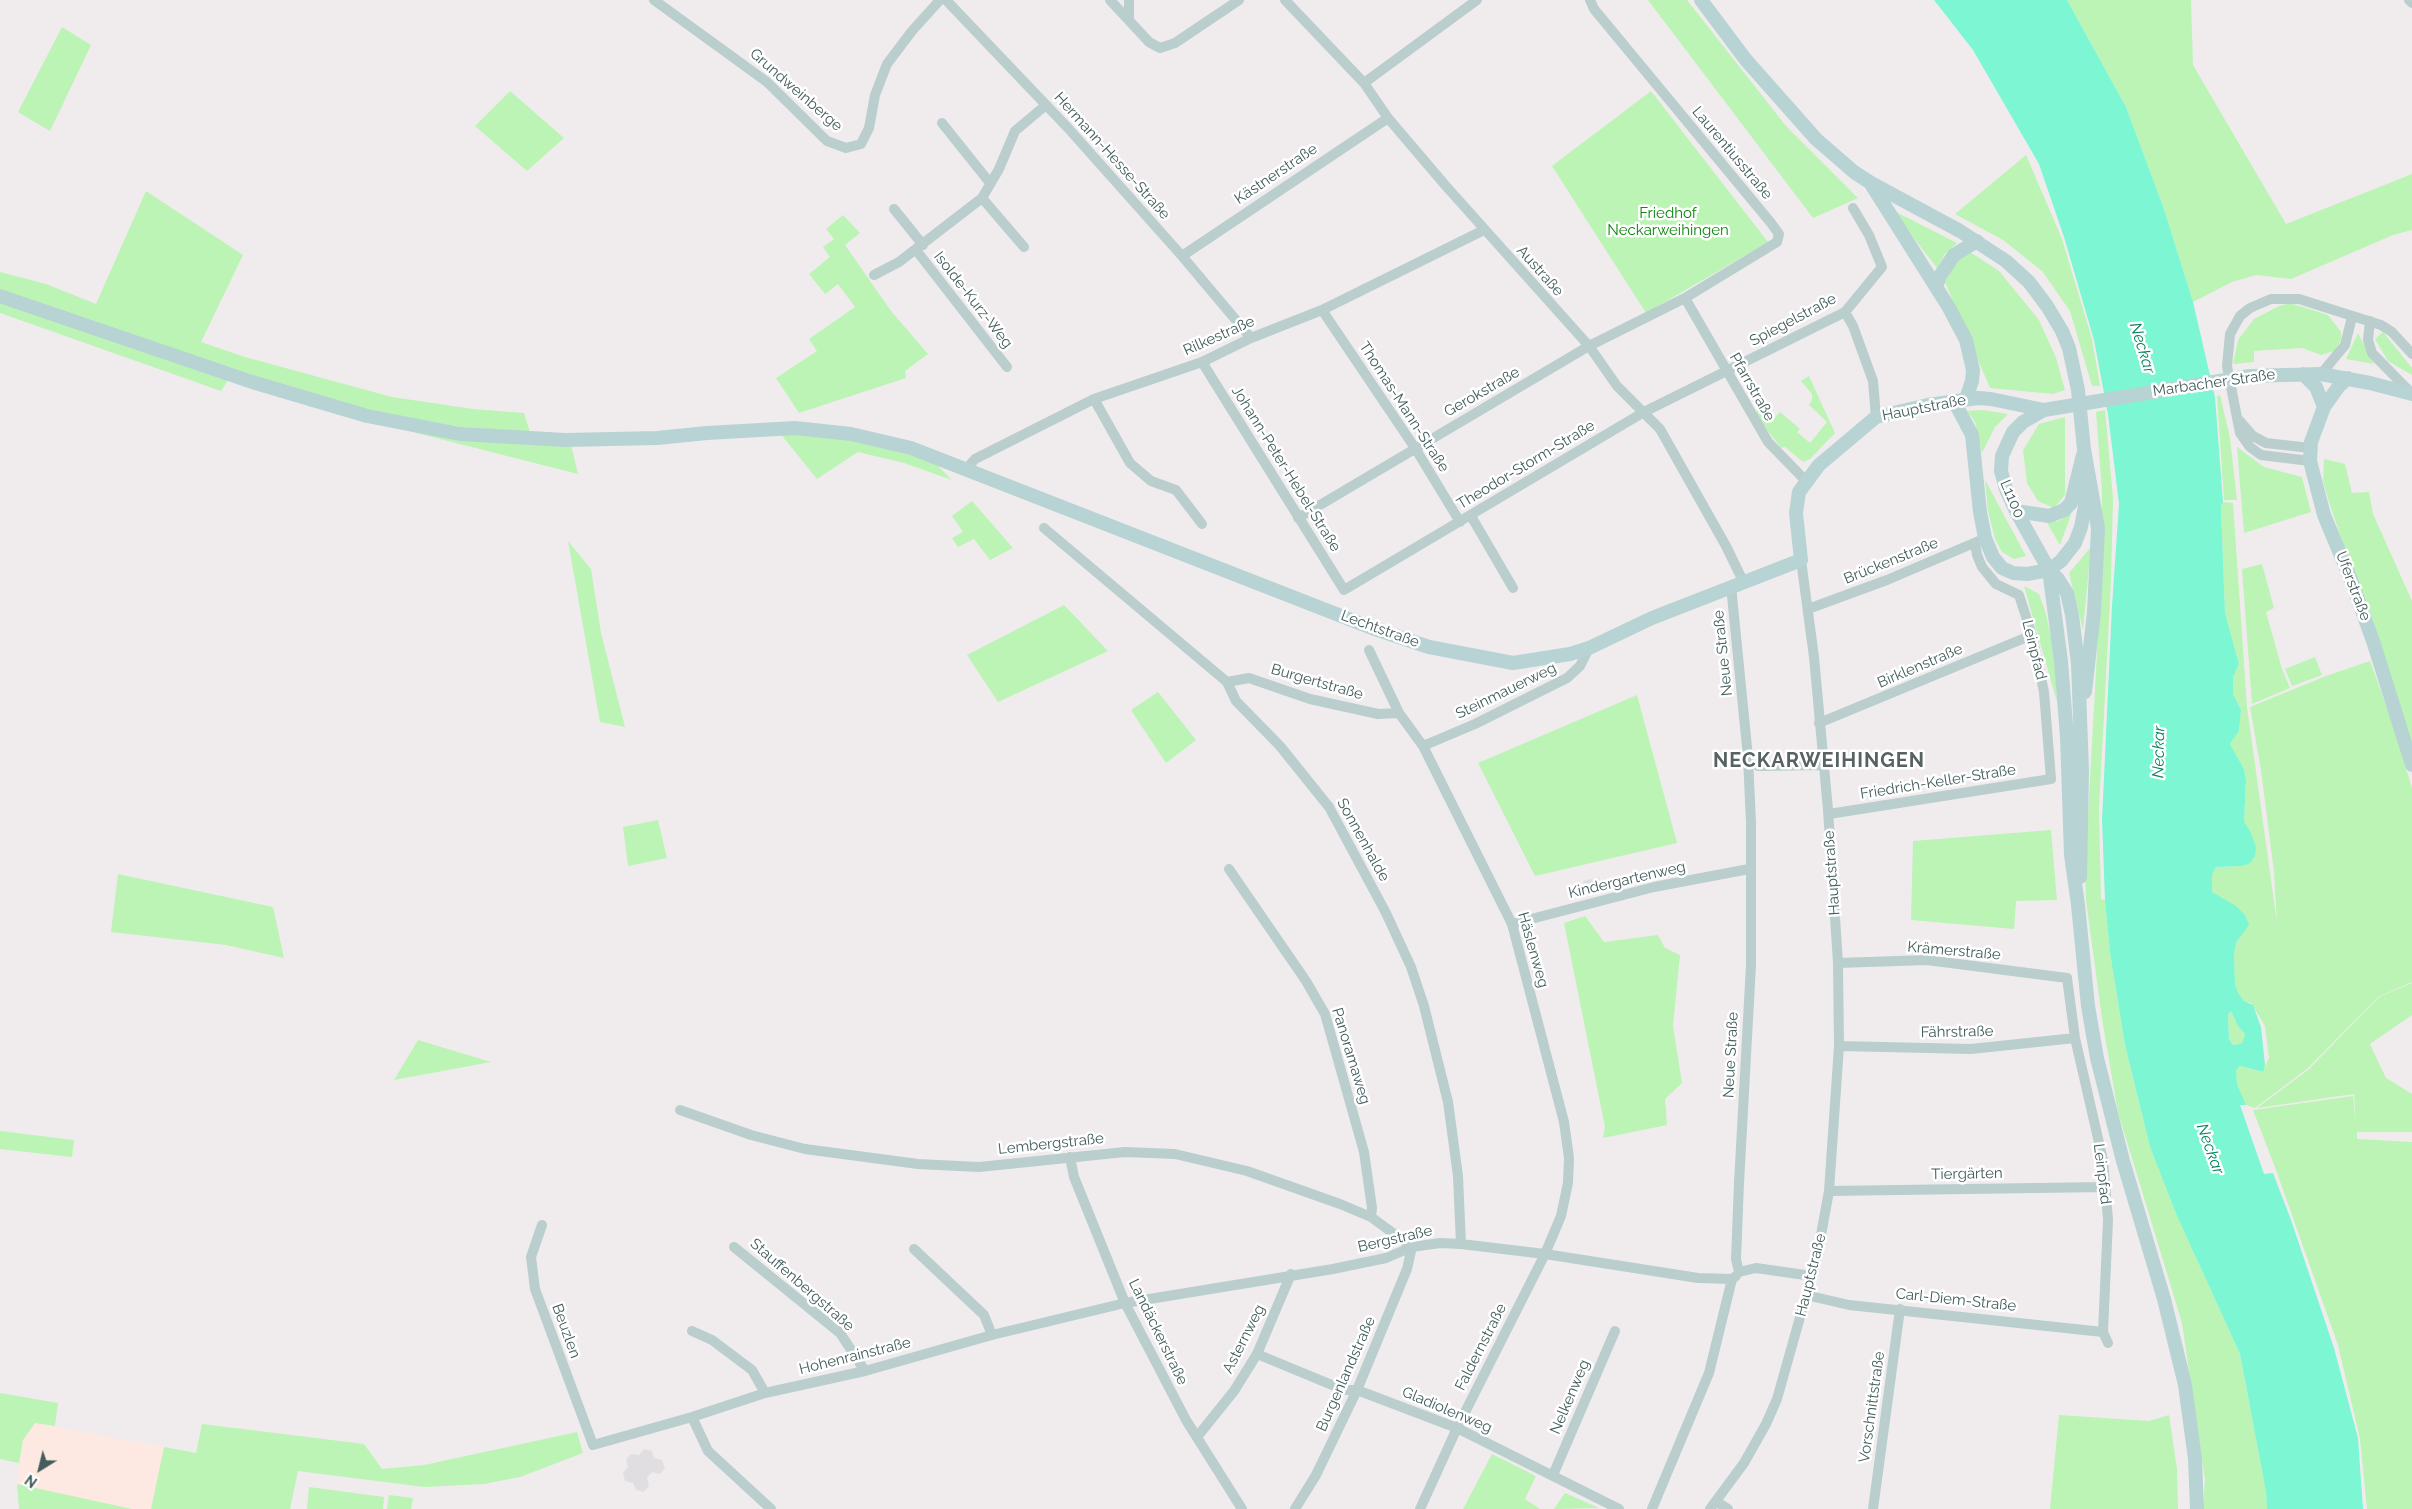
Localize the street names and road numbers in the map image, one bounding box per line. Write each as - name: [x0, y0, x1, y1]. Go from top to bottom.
- street label: Grundweinberge: [746, 45, 846, 135]
- street label: Hermann-Hesse-Straße: [1050, 89, 1174, 223]
- street label: Laurentiusstraße: [1688, 103, 1776, 203]
- street label: Kästnerstraße: [1231, 140, 1321, 208]
- street label: Austraße: [1513, 242, 1567, 300]
- street label: Isolde-Kurz-Weg: [930, 248, 1016, 352]
- street label: Spiegelstraße: [1747, 290, 1839, 350]
- street label: Rilkestraße: [1181, 312, 1257, 360]
- street label: Thomas-Mann-Straße: [1355, 338, 1453, 476]
- street label: Pfarrstraße: [1725, 350, 1779, 424]
- street label: Gerokstraße: [1441, 363, 1523, 421]
- street label: Marbacher Straße: [2152, 366, 2276, 400]
- street label: Johann-Peter-Hebel-Straße: [1228, 383, 1344, 555]
- street label: Hauptstraße: [1881, 391, 1967, 425]
- street label: Theodor-Storm-Straße: [1454, 417, 1598, 513]
- street label: L1100: [1996, 477, 2028, 521]
- street label: Brückenstraße: [1841, 534, 1941, 588]
- street label: Uferstraße: [2332, 549, 2374, 623]
- street label: Lechtstraße: [1338, 607, 1422, 651]
- street label: Neue Straße: [1710, 609, 1736, 697]
- street label: Leinpfad: [2018, 618, 2050, 682]
- street label: Birklenstraße: [1875, 640, 1965, 692]
- street label: Steinmauerweg: [1453, 659, 1559, 723]
- street label: Burgertstraße: [1269, 660, 1365, 704]
- street label: Friedrich-Keller-Straße: [1859, 761, 2017, 803]
- street label: Sonnenhalde: [1333, 795, 1393, 885]
- street label: Hauptstraße: [1820, 830, 1844, 916]
- street label: Kindergartenweg: [1567, 858, 1687, 902]
- street label: Häslenweg: [1514, 910, 1552, 990]
- street label: Krämerstraße: [1907, 938, 2001, 964]
- street label: Panoramaweg: [1328, 1005, 1374, 1107]
- street label: Neue Straße: [1720, 1011, 1742, 1099]
- street label: Fährstraße: [1920, 1022, 1994, 1042]
- street label: Lembergstraße: [997, 1129, 1105, 1159]
- street label: Leinpfad: [2089, 1143, 2115, 1205]
- street label: Tiergärten: [1931, 1164, 2003, 1184]
- street label: Bergstraße: [1356, 1222, 1434, 1256]
- street label: Hauptstraße: [1792, 1232, 1830, 1318]
- street label: Stauffenbergstraße: [746, 1235, 858, 1335]
- street label: Landäckerstraße: [1125, 1276, 1191, 1388]
- street label: Carl-Diem-Straße: [1895, 1285, 2017, 1315]
- street label: Beuzlen: [548, 1301, 584, 1361]
- street label: Faldernstraße: [1451, 1301, 1511, 1393]
- street label: Asternweg: [1219, 1302, 1269, 1376]
- street label: Burgenlandstraße: [1313, 1314, 1379, 1434]
- street label: Hohenrainstraße: [797, 1333, 913, 1379]
- street label: Vorschnittstraße: [1855, 1350, 1889, 1464]
- street label: Nelkenweg: [1546, 1357, 1594, 1437]
- street label: Gladiolenweg: [1399, 1383, 1495, 1437]

